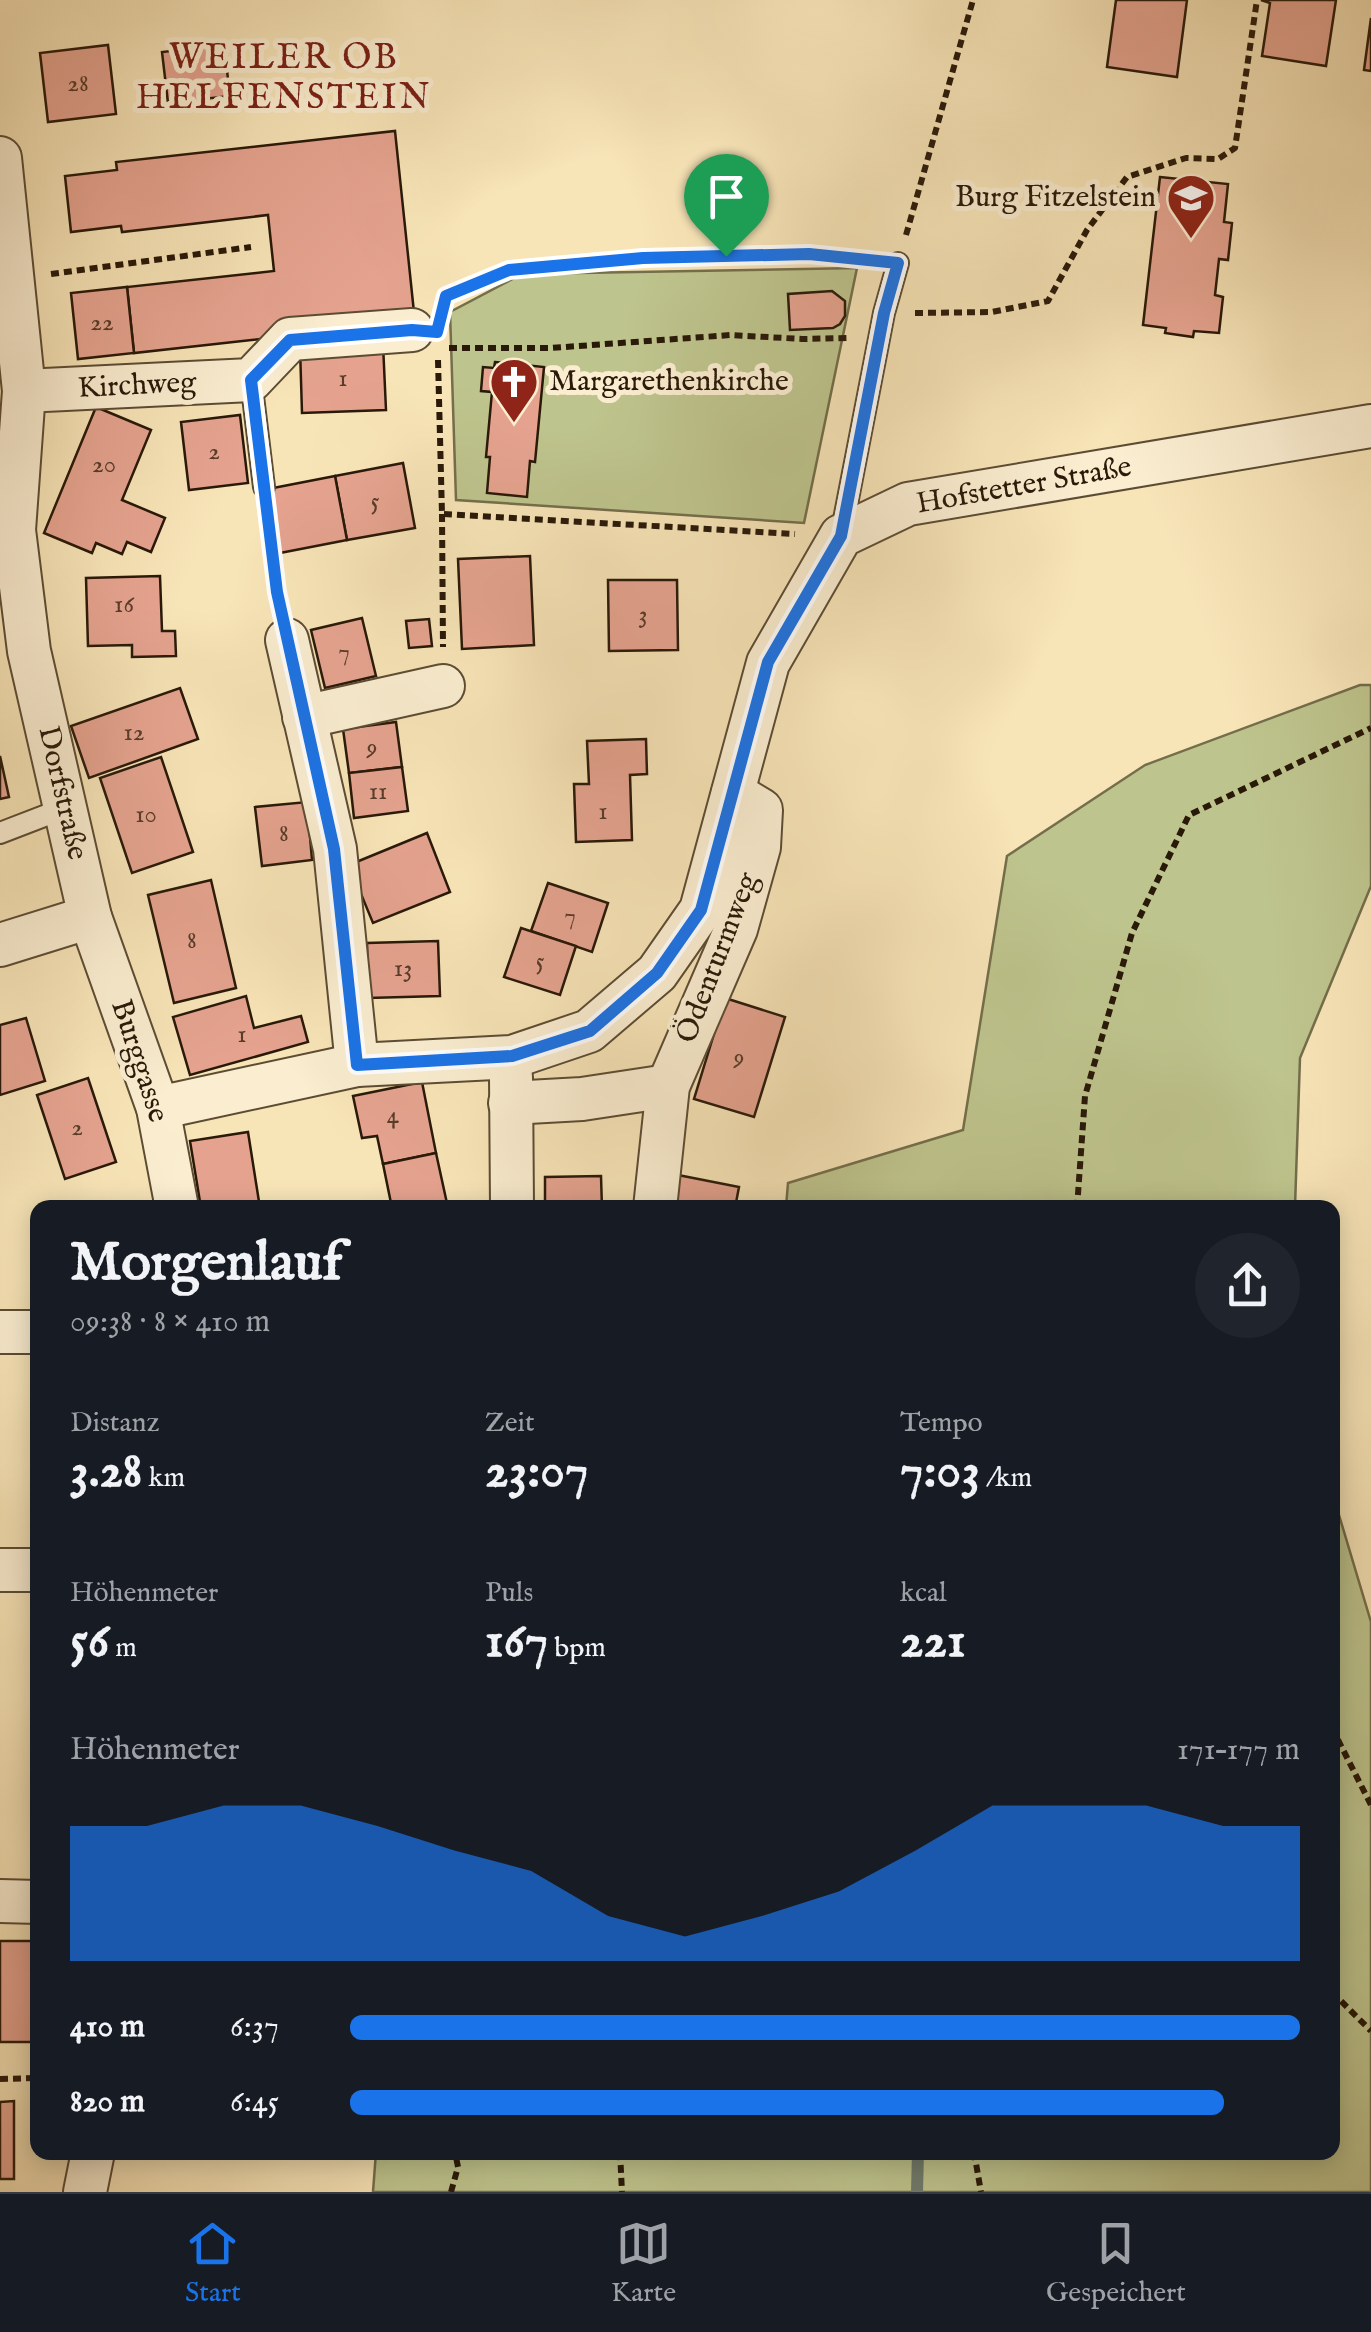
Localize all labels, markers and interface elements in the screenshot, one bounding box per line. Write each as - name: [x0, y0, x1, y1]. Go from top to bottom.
- district label: WEILER OB HELFENSTEIN: [136, 36, 432, 121]
- house number: 28: [67, 68, 89, 100]
- pin: [684, 154, 769, 257]
- icon: arrive: [699, 169, 754, 224]
- school or university icon: Burg Fitzelstein: [1165, 172, 1217, 240]
- place label: Burg Fitzelstein: [955, 179, 1156, 217]
- house number: 22: [90, 307, 114, 339]
- church icon: Margarethenkirche: [488, 356, 540, 424]
- house number: 1: [338, 363, 348, 395]
- place label: Margarethenkirche: [549, 363, 789, 401]
- street label: Kirchweg: [77, 364, 198, 408]
- house number: 2: [208, 436, 220, 468]
- street label: Hofstetter Straße: [914, 448, 1134, 524]
- house number: 20: [92, 449, 116, 481]
- house number: 5: [370, 486, 380, 518]
- house number: 16: [114, 589, 134, 621]
- house number: 3: [638, 599, 648, 631]
- house number: 7: [338, 637, 350, 669]
- house number: 12: [123, 717, 145, 749]
- street label: Dorfstraße: [28, 722, 96, 864]
- house number: 9: [366, 732, 377, 764]
- house number: 11: [369, 776, 387, 808]
- house number: 1: [598, 796, 608, 828]
- house number: 10: [135, 799, 157, 831]
- house number: 8: [279, 818, 289, 850]
- street label: Ödenturmweg: [668, 867, 768, 1049]
- house number: 7: [564, 901, 576, 933]
- house number: 8: [187, 925, 197, 957]
- house number: 5: [535, 946, 545, 978]
- house number: 13: [394, 953, 412, 985]
- street label: Burggasse: [101, 995, 177, 1127]
- house number: 1: [237, 1019, 247, 1051]
- house number: 9: [733, 1042, 744, 1074]
- house number: 4: [387, 1100, 400, 1132]
- house number: 2: [71, 1112, 83, 1144]
- text: Morgenlauf: [70, 1229, 343, 1299]
- button: share: [1195, 1233, 1300, 1338]
- text: 09:38 · 8 × 410 m: [70, 1302, 270, 1343]
- text: Distanz: [70, 1406, 159, 1441]
- text: Zeit: [485, 1406, 535, 1441]
- text: Tempo: [900, 1406, 983, 1441]
- text: 3.28: [70, 1441, 142, 1504]
- text: 23:07: [485, 1441, 588, 1504]
- text: 7:03: [900, 1441, 980, 1504]
- text: km: [142, 1461, 185, 1496]
- text: /km: [980, 1461, 1032, 1496]
- text: Höhenmeter: [70, 1576, 218, 1611]
- text: Puls: [485, 1576, 533, 1611]
- text: kcal: [900, 1576, 947, 1611]
- text: 56: [70, 1611, 109, 1674]
- text: 167: [485, 1611, 548, 1674]
- text: 221: [900, 1611, 966, 1674]
- text: m: [109, 1631, 137, 1666]
- text: bpm: [548, 1631, 606, 1666]
- text: Höhenmeter: [70, 1730, 239, 1771]
- text: 171–177 m: [1177, 1730, 1300, 1771]
- text: 410 m: [70, 2007, 145, 2048]
- text: 6:37: [230, 2007, 279, 2048]
- text: 820 m: [70, 2082, 145, 2123]
- text: 6:45: [230, 2082, 279, 2123]
- tab: Start: [185, 2216, 241, 2311]
- tab: Karte: [611, 2216, 676, 2311]
- tab: Gespeichert: [1046, 2216, 1186, 2311]

